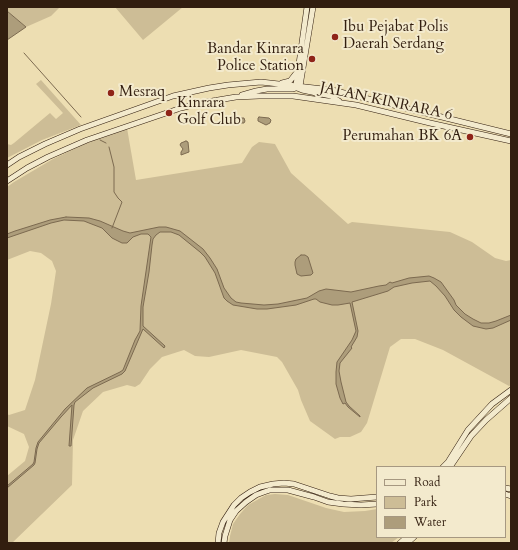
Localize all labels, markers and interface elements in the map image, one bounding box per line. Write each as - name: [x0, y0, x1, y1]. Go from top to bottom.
- place label: Ibu Pejabat Polis Daerah Serdang: [343, 19, 448, 54]
- marker: Ibu Pejabat Polis Daerah Serdang: [330, 32, 340, 42]
- place label: Bandar Kinrara Police Station: [207, 41, 304, 76]
- marker: Bandar Kinrara Police Station: [307, 54, 317, 64]
- street label: JALAN KINRARA 6: [318, 79, 454, 125]
- place label: Mesraq: [119, 84, 165, 102]
- marker: Mesraq: [106, 88, 116, 98]
- place label: Kinrara Golf Club: [177, 95, 241, 130]
- marker: Kinrara Golf Club: [164, 108, 174, 118]
- place label: Perumahan BK 6A: [342, 128, 462, 146]
- marker: Perumahan BK 6A: [465, 132, 475, 142]
- legend: [376, 466, 506, 538]
- text: Road: [414, 474, 440, 490]
- text: Park: [414, 494, 437, 510]
- text: Water: [414, 514, 446, 530]

